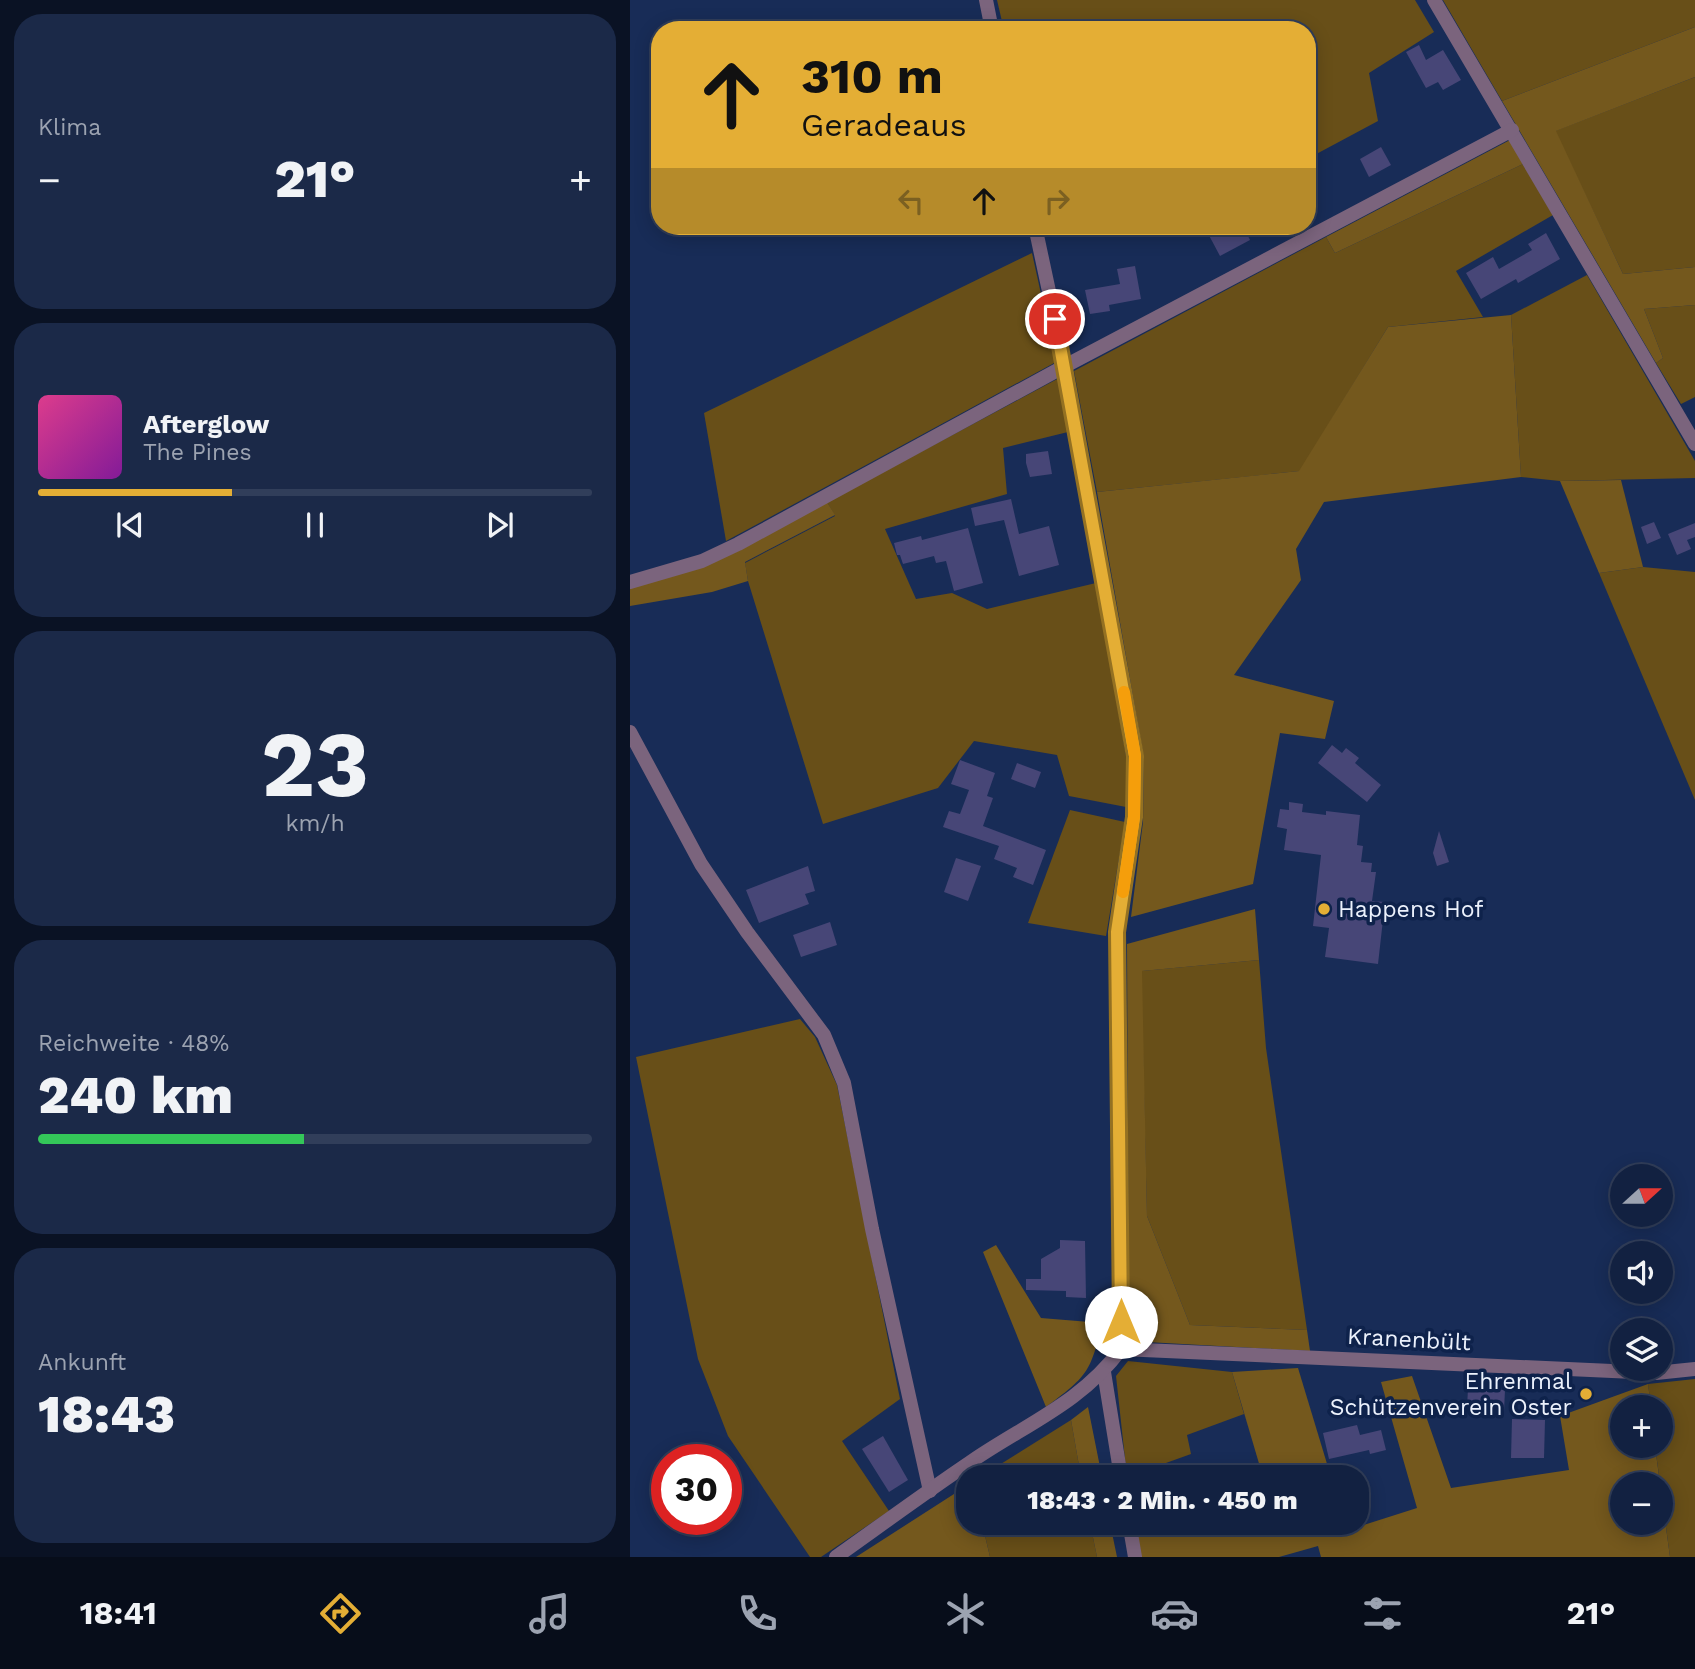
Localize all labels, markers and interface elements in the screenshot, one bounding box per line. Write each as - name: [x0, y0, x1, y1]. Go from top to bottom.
- text: 310 m: [801, 47, 943, 105]
- icon: ahead: [686, 49, 777, 140]
- text: Geradeaus: [801, 106, 967, 144]
- text: Klima: [38, 114, 101, 141]
- text: 21°: [275, 149, 355, 210]
- text: −: [38, 158, 61, 202]
- text: +: [569, 158, 592, 202]
- icon: left: [892, 182, 930, 220]
- icon: ahead: [965, 182, 1003, 220]
- icon: right: [1038, 182, 1076, 220]
- pin: [1025, 289, 1085, 349]
- icon: arrive: [1036, 300, 1074, 338]
- text: Afterglow: [143, 409, 269, 439]
- text: The Pines: [143, 439, 252, 466]
- icon: previous: [111, 506, 149, 544]
- icon: pause: [296, 506, 334, 544]
- icon: next: [481, 506, 519, 544]
- text: 23: [261, 711, 369, 818]
- text: km/h: [285, 810, 345, 837]
- place label: Happens Hof: [1338, 896, 1483, 923]
- marker: Happens Hof: [1316, 901, 1332, 917]
- text: Reichweite · 48%: [38, 1030, 229, 1057]
- text: 240 km: [38, 1065, 233, 1126]
- north arrow: [1610, 1164, 1673, 1227]
- map controls: [1610, 1164, 1673, 1535]
- button: sound: [1610, 1241, 1673, 1304]
- position arrow: [1084, 1285, 1158, 1359]
- button: layers: [1610, 1318, 1673, 1381]
- street label: Kranenbült: [1346, 1323, 1472, 1356]
- text: Ankunft: [38, 1349, 126, 1376]
- place label: Ehrenmal Schützenverein Oster: [1330, 1368, 1572, 1421]
- text: 18:43: [38, 1384, 175, 1445]
- marker: Ehrenmal Schützenverein Oster: [1578, 1386, 1594, 1402]
- button: +: [1610, 1395, 1673, 1458]
- speed limit sign: 30: [651, 1444, 742, 1535]
- button: −: [1610, 1472, 1673, 1535]
- text: 18:43 · 2 Min. · 450 m: [1027, 1485, 1298, 1515]
- icon: directions: [316, 1589, 365, 1638]
- icon: music: [525, 1589, 574, 1638]
- icon: phone: [733, 1589, 782, 1638]
- icon: climate: [941, 1589, 990, 1638]
- icon: car: [1150, 1589, 1199, 1638]
- icon: filters: [1358, 1589, 1407, 1638]
- text: 18:41: [80, 1594, 157, 1632]
- text: 21°: [1567, 1594, 1615, 1632]

